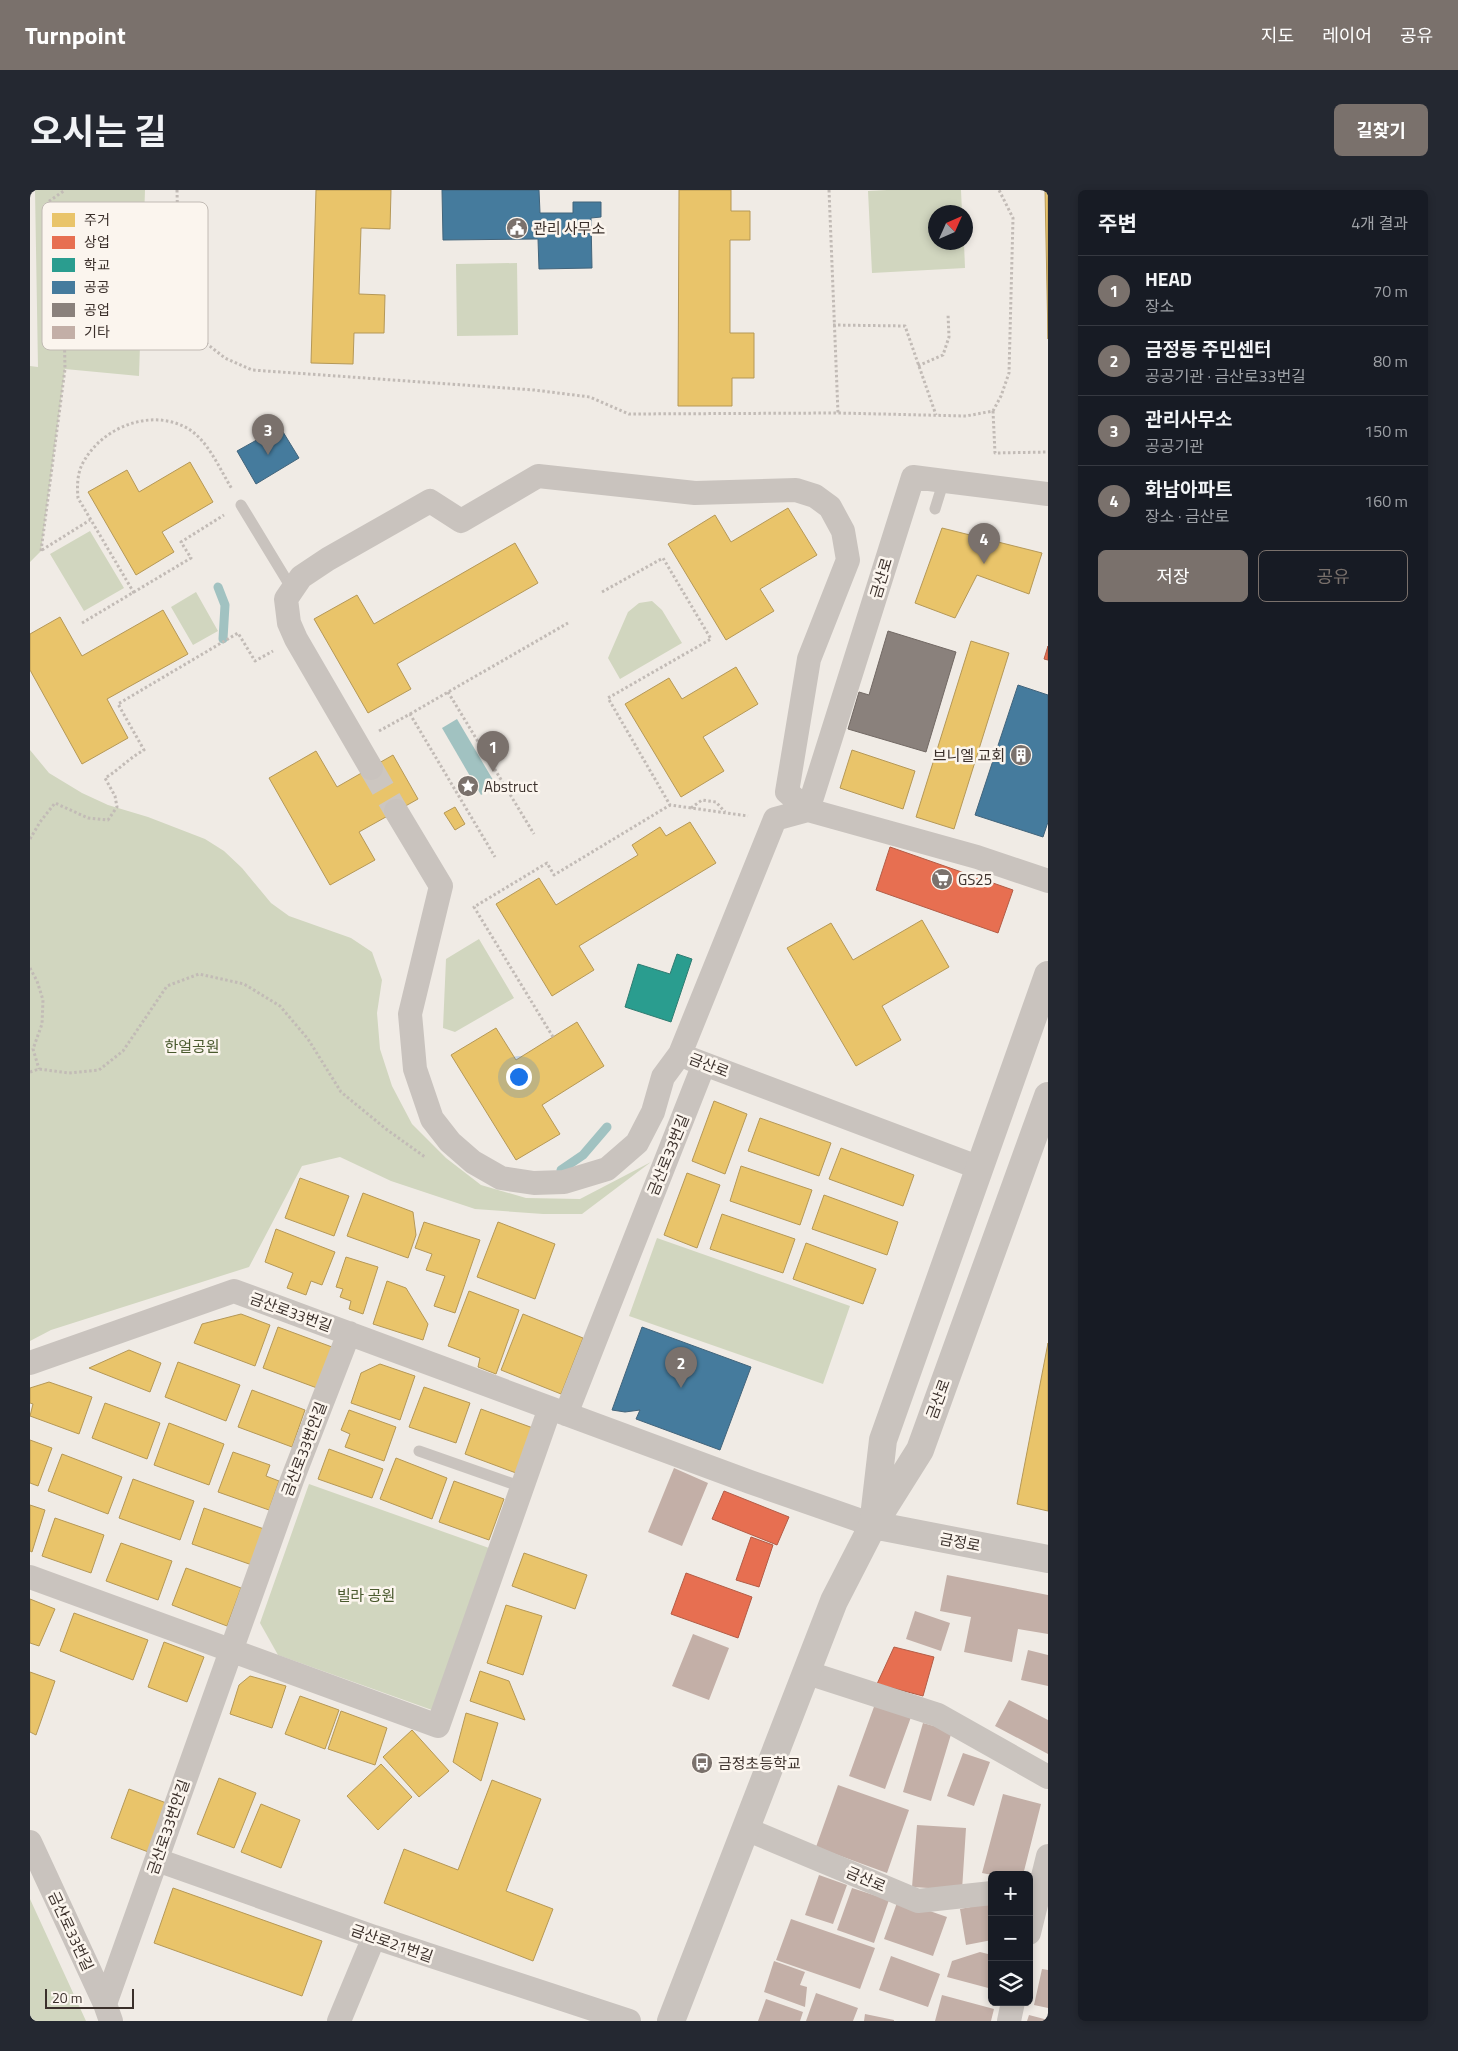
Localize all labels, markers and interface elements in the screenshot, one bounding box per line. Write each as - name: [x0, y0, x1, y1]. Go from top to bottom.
- text: Turnpoint: [25, 17, 126, 53]
- text: 지도: [1261, 22, 1294, 49]
- text: 레이어: [1322, 22, 1372, 49]
- text: 공유: [1400, 22, 1433, 49]
- text: 오시는 길: [30, 104, 167, 158]
- button: 길찾기: [1334, 104, 1428, 156]
- legend: [42, 202, 208, 350]
- north arrow: [928, 205, 973, 250]
- text: 주변: [1098, 207, 1137, 239]
- text: 주거: [84, 209, 110, 230]
- text: 4개 결과: [1351, 211, 1408, 235]
- public building icon: 관리 사무소: [505, 216, 529, 240]
- place label: 관리 사무소: [533, 217, 606, 240]
- text: 상업: [84, 231, 110, 252]
- text: 학교: [84, 254, 110, 275]
- text: HEAD: [1145, 264, 1192, 293]
- text: 공공: [84, 276, 110, 297]
- text: 1: [1110, 279, 1118, 303]
- text: 70 m: [1373, 279, 1408, 303]
- text: 장소: [1145, 294, 1174, 318]
- text: 공업: [84, 299, 110, 320]
- text: 기타: [84, 321, 110, 342]
- text: 금정동 주민센터: [1145, 334, 1272, 363]
- text: 2: [1110, 349, 1118, 373]
- text: 80 m: [1373, 349, 1408, 373]
- text: 공공기관 · 금산로33번길: [1145, 364, 1306, 388]
- text: 관리사무소: [1145, 404, 1232, 433]
- pin: 3: [252, 414, 284, 455]
- text: 3: [1110, 419, 1118, 443]
- text: 150 m: [1364, 419, 1408, 443]
- text: 공공기관: [1145, 434, 1204, 458]
- text: 화남아파트: [1145, 474, 1232, 503]
- text: 4: [1110, 489, 1118, 513]
- text: 160 m: [1364, 489, 1408, 513]
- text: 장소 · 금산로: [1145, 504, 1229, 528]
- pin: 4: [968, 523, 1000, 564]
- button: 저장: [1098, 550, 1248, 602]
- button: 공유: [1258, 550, 1408, 602]
- street label: 금산로: [864, 555, 898, 601]
- pin: 1: [477, 731, 509, 772]
- building icon: 브니엘 교회: [1009, 743, 1033, 767]
- place label: 브니엘 교회: [933, 744, 1005, 767]
- place icon: Abstruct: [456, 774, 480, 798]
- place label: Abstruct: [484, 775, 539, 798]
- supermarket icon: GS25: [930, 867, 954, 891]
- place label: GS25: [958, 868, 992, 891]
- park label: 한얼공원: [164, 1035, 220, 1058]
- street label: 금산로: [686, 1047, 732, 1083]
- your location: [506, 1064, 532, 1090]
- street label: 금산로33번길: [641, 1111, 695, 1199]
- street label: 금산로33번길: [247, 1287, 335, 1337]
- pin: 2: [665, 1347, 697, 1388]
- street label: 금산로: [920, 1376, 956, 1422]
- street label: 금산로33번안길: [275, 1398, 333, 1500]
- street label: 금정로: [937, 1527, 983, 1557]
- park label: 빌라 공원: [337, 1584, 395, 1607]
- bus stop icon: 금정초등학교: [690, 1751, 714, 1775]
- place label: 금정초등학교: [718, 1752, 801, 1775]
- street label: 금산로33번안길: [141, 1776, 195, 1878]
- street label: 금산로: [842, 1860, 890, 1898]
- map controls: [988, 1871, 1033, 2006]
- button: +: [988, 1871, 1033, 1916]
- street label: 금산로33번길: [42, 1887, 100, 1975]
- button: −: [988, 1916, 1033, 1961]
- street label: 금산로21번길: [348, 1918, 436, 1968]
- button: layers: [988, 1961, 1033, 2006]
- scale bar: [45, 1986, 134, 2009]
- text: 20 m: [52, 1987, 82, 2008]

